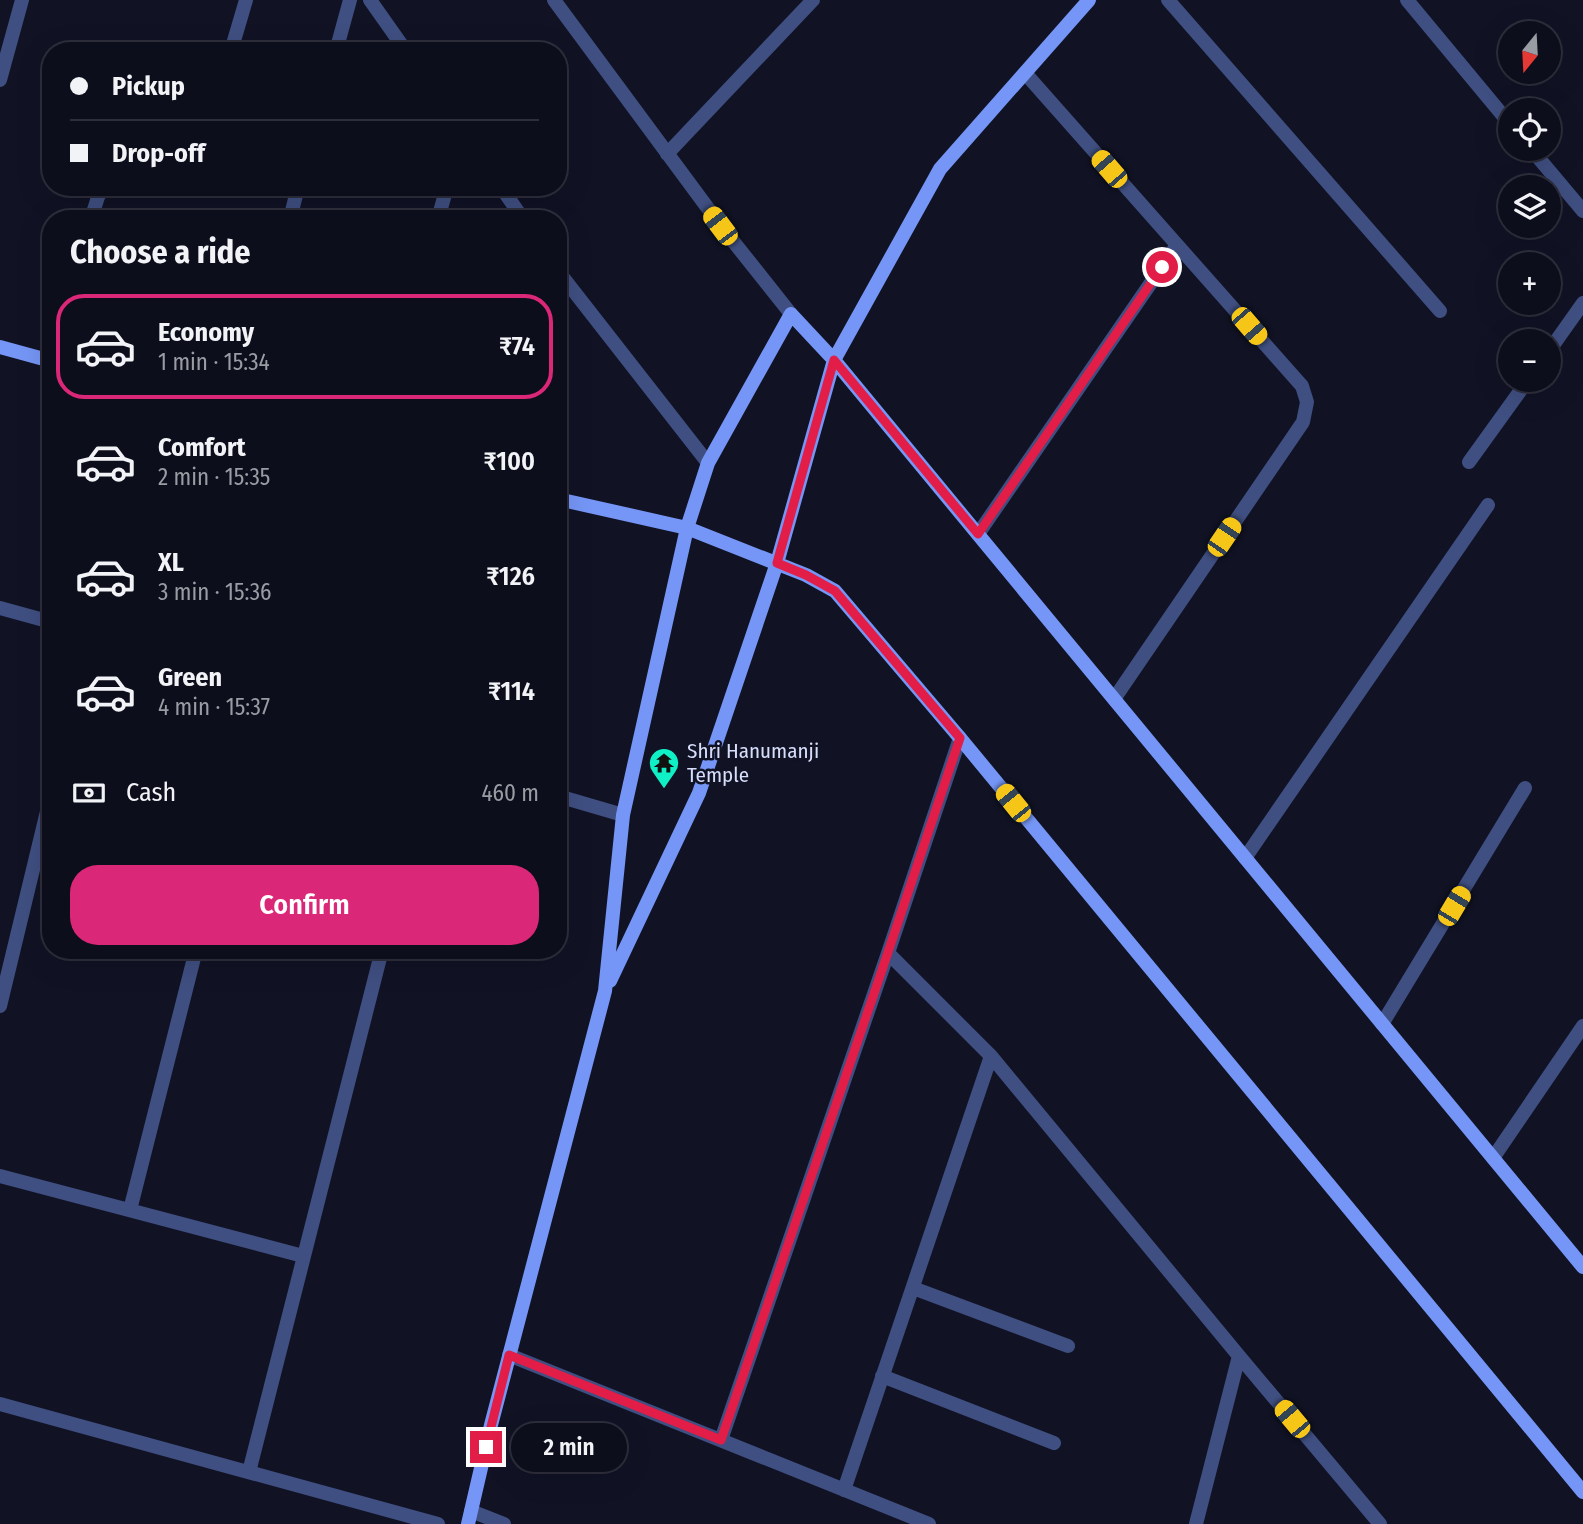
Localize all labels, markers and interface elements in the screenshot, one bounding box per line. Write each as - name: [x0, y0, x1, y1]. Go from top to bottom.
- north arrow: [1498, 21, 1561, 84]
- map controls: [1498, 21, 1561, 392]
- text: Pickup: [112, 71, 185, 102]
- button: locate: [1498, 98, 1561, 161]
- text: Drop-off: [112, 138, 205, 169]
- car: [1088, 146, 1131, 192]
- button: layers: [1498, 175, 1561, 238]
- car: [699, 203, 742, 249]
- text: Choose a ride: [70, 233, 251, 271]
- route start: [1146, 251, 1178, 283]
- button: +: [1498, 252, 1561, 315]
- car: [1228, 303, 1271, 349]
- icon: car: [74, 315, 137, 378]
- text: Economy: [158, 317, 254, 348]
- button: −: [1498, 329, 1561, 392]
- text: ₹74: [499, 331, 535, 362]
- text: 1 min · 15:34: [158, 348, 270, 376]
- icon: car: [74, 430, 137, 493]
- text: Comfort: [158, 432, 246, 463]
- text: ₹100: [483, 446, 535, 477]
- text: 2 min · 15:35: [158, 463, 270, 491]
- car: [1204, 514, 1245, 560]
- icon: car: [74, 545, 137, 608]
- text: XL: [158, 547, 184, 578]
- text: ₹126: [486, 561, 535, 592]
- text: 3 min · 15:36: [158, 578, 271, 606]
- icon: car: [74, 660, 137, 723]
- text: Green: [158, 662, 222, 693]
- text: ₹114: [488, 676, 535, 707]
- text: 4 min · 15:37: [158, 693, 270, 721]
- place label: Shri Hanumanji Temple: [687, 738, 819, 788]
- temple icon: Shri Hanumanji Temple: [647, 746, 681, 790]
- icon: cash: [70, 774, 108, 812]
- text: Cash: [126, 777, 176, 808]
- text: 460 m: [481, 779, 539, 807]
- car: [992, 780, 1035, 826]
- button: Confirm: [70, 865, 539, 945]
- car: [1435, 883, 1474, 929]
- car: [1271, 1396, 1314, 1442]
- callout: 2 min: [510, 1422, 626, 1472]
- route end: [470, 1431, 502, 1463]
- text: 2 min: [543, 1433, 595, 1461]

